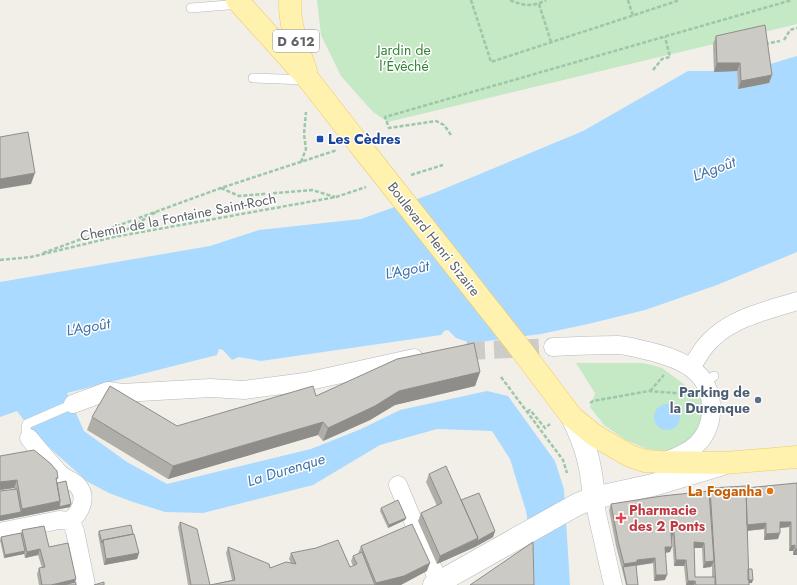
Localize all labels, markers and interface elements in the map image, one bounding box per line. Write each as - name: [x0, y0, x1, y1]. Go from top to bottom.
- road number: D 612: [273, 30, 319, 52]
- park label: Jardin de l'Évêché: [375, 40, 431, 76]
- place label: Les Cèdres: [328, 129, 401, 149]
- marker: Les Cèdres: [315, 134, 325, 144]
- water label: L'Agoût: [690, 151, 740, 187]
- street label: Boulevard Henri Sizaire: [383, 178, 485, 300]
- street label: Chemin de la Fontaine Saint-Roch: [78, 188, 278, 246]
- water label: L'Agoût: [383, 255, 432, 285]
- water label: L'Agoût: [64, 312, 113, 342]
- place label: Parking de la Durenque: [670, 382, 750, 418]
- marker: Parking de la Durenque: [753, 395, 763, 405]
- water label: La Durenque: [244, 448, 328, 492]
- place label: La Foganha: [688, 481, 762, 501]
- marker: La Foganha: [765, 486, 775, 496]
- place label: Pharmacie des 2 Ponts: [629, 500, 706, 536]
- marker: Pharmacie des 2 Ponts: [616, 513, 626, 523]

